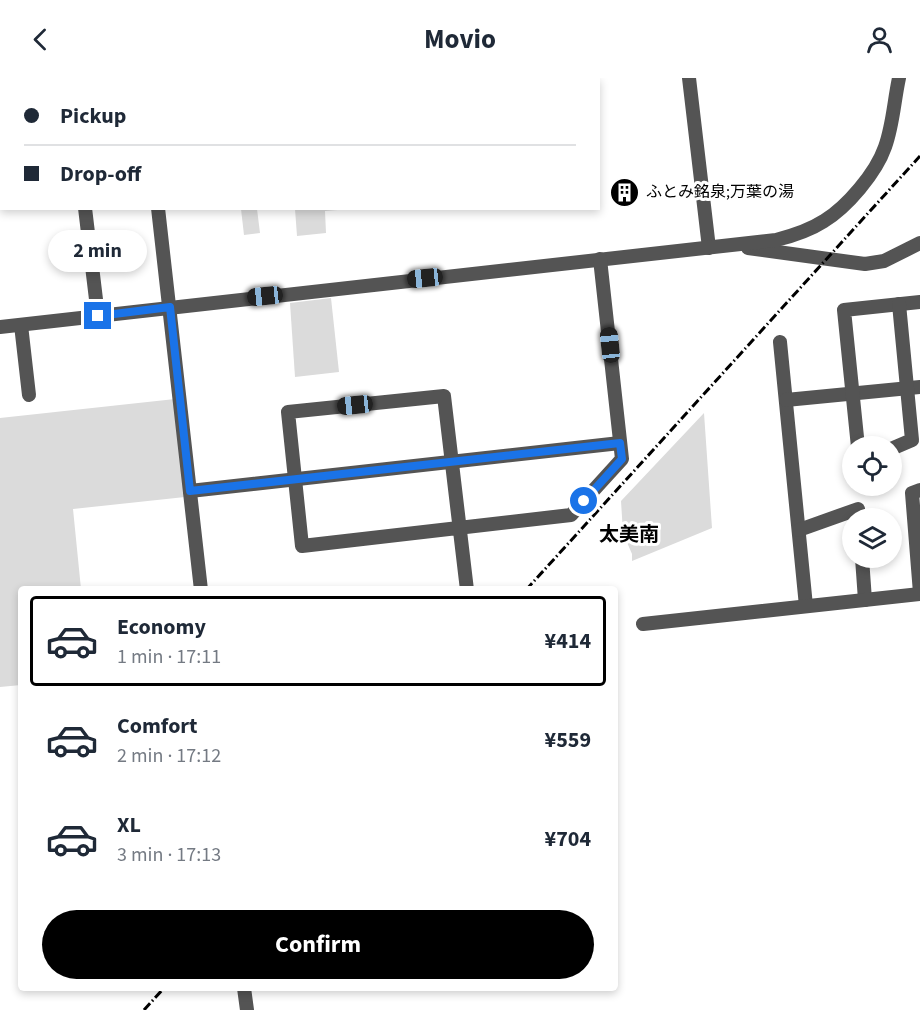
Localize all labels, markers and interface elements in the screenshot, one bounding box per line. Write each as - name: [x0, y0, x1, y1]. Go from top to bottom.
- text: Movio: [424, 20, 496, 59]
- icon: back: [24, 23, 57, 56]
- icon: person: [863, 23, 896, 56]
- text: Pickup: [60, 100, 126, 132]
- text: Drop-off: [60, 158, 141, 190]
- building icon: ふとみ銘泉;万葉の湯: [609, 176, 641, 208]
- place label: ふとみ銘泉;万葉の湯: [646, 181, 794, 203]
- callout: 2 min: [48, 229, 148, 271]
- text: 2 min: [73, 237, 122, 265]
- car: [406, 267, 444, 289]
- car: [246, 285, 284, 307]
- route end: [84, 302, 111, 329]
- car: [599, 326, 621, 364]
- car: [336, 394, 374, 416]
- map controls: [842, 436, 902, 568]
- button: locate: [842, 436, 902, 496]
- route start: [570, 487, 597, 514]
- button: layers: [842, 508, 902, 568]
- district label: 太美南: [599, 521, 659, 549]
- text: Economy: [117, 611, 206, 643]
- icon: car: [45, 614, 99, 668]
- text: ¥414: [545, 625, 591, 657]
- text: 1 min · 17:11: [117, 643, 221, 671]
- text: Comfort: [117, 710, 198, 742]
- icon: car: [45, 713, 99, 767]
- text: ¥559: [545, 724, 591, 756]
- text: 2 min · 17:12: [117, 742, 221, 770]
- text: XL: [117, 809, 141, 841]
- icon: car: [45, 812, 99, 866]
- text: ¥704: [545, 823, 591, 855]
- text: 3 min · 17:13: [117, 841, 221, 869]
- button: Confirm: [42, 910, 594, 979]

